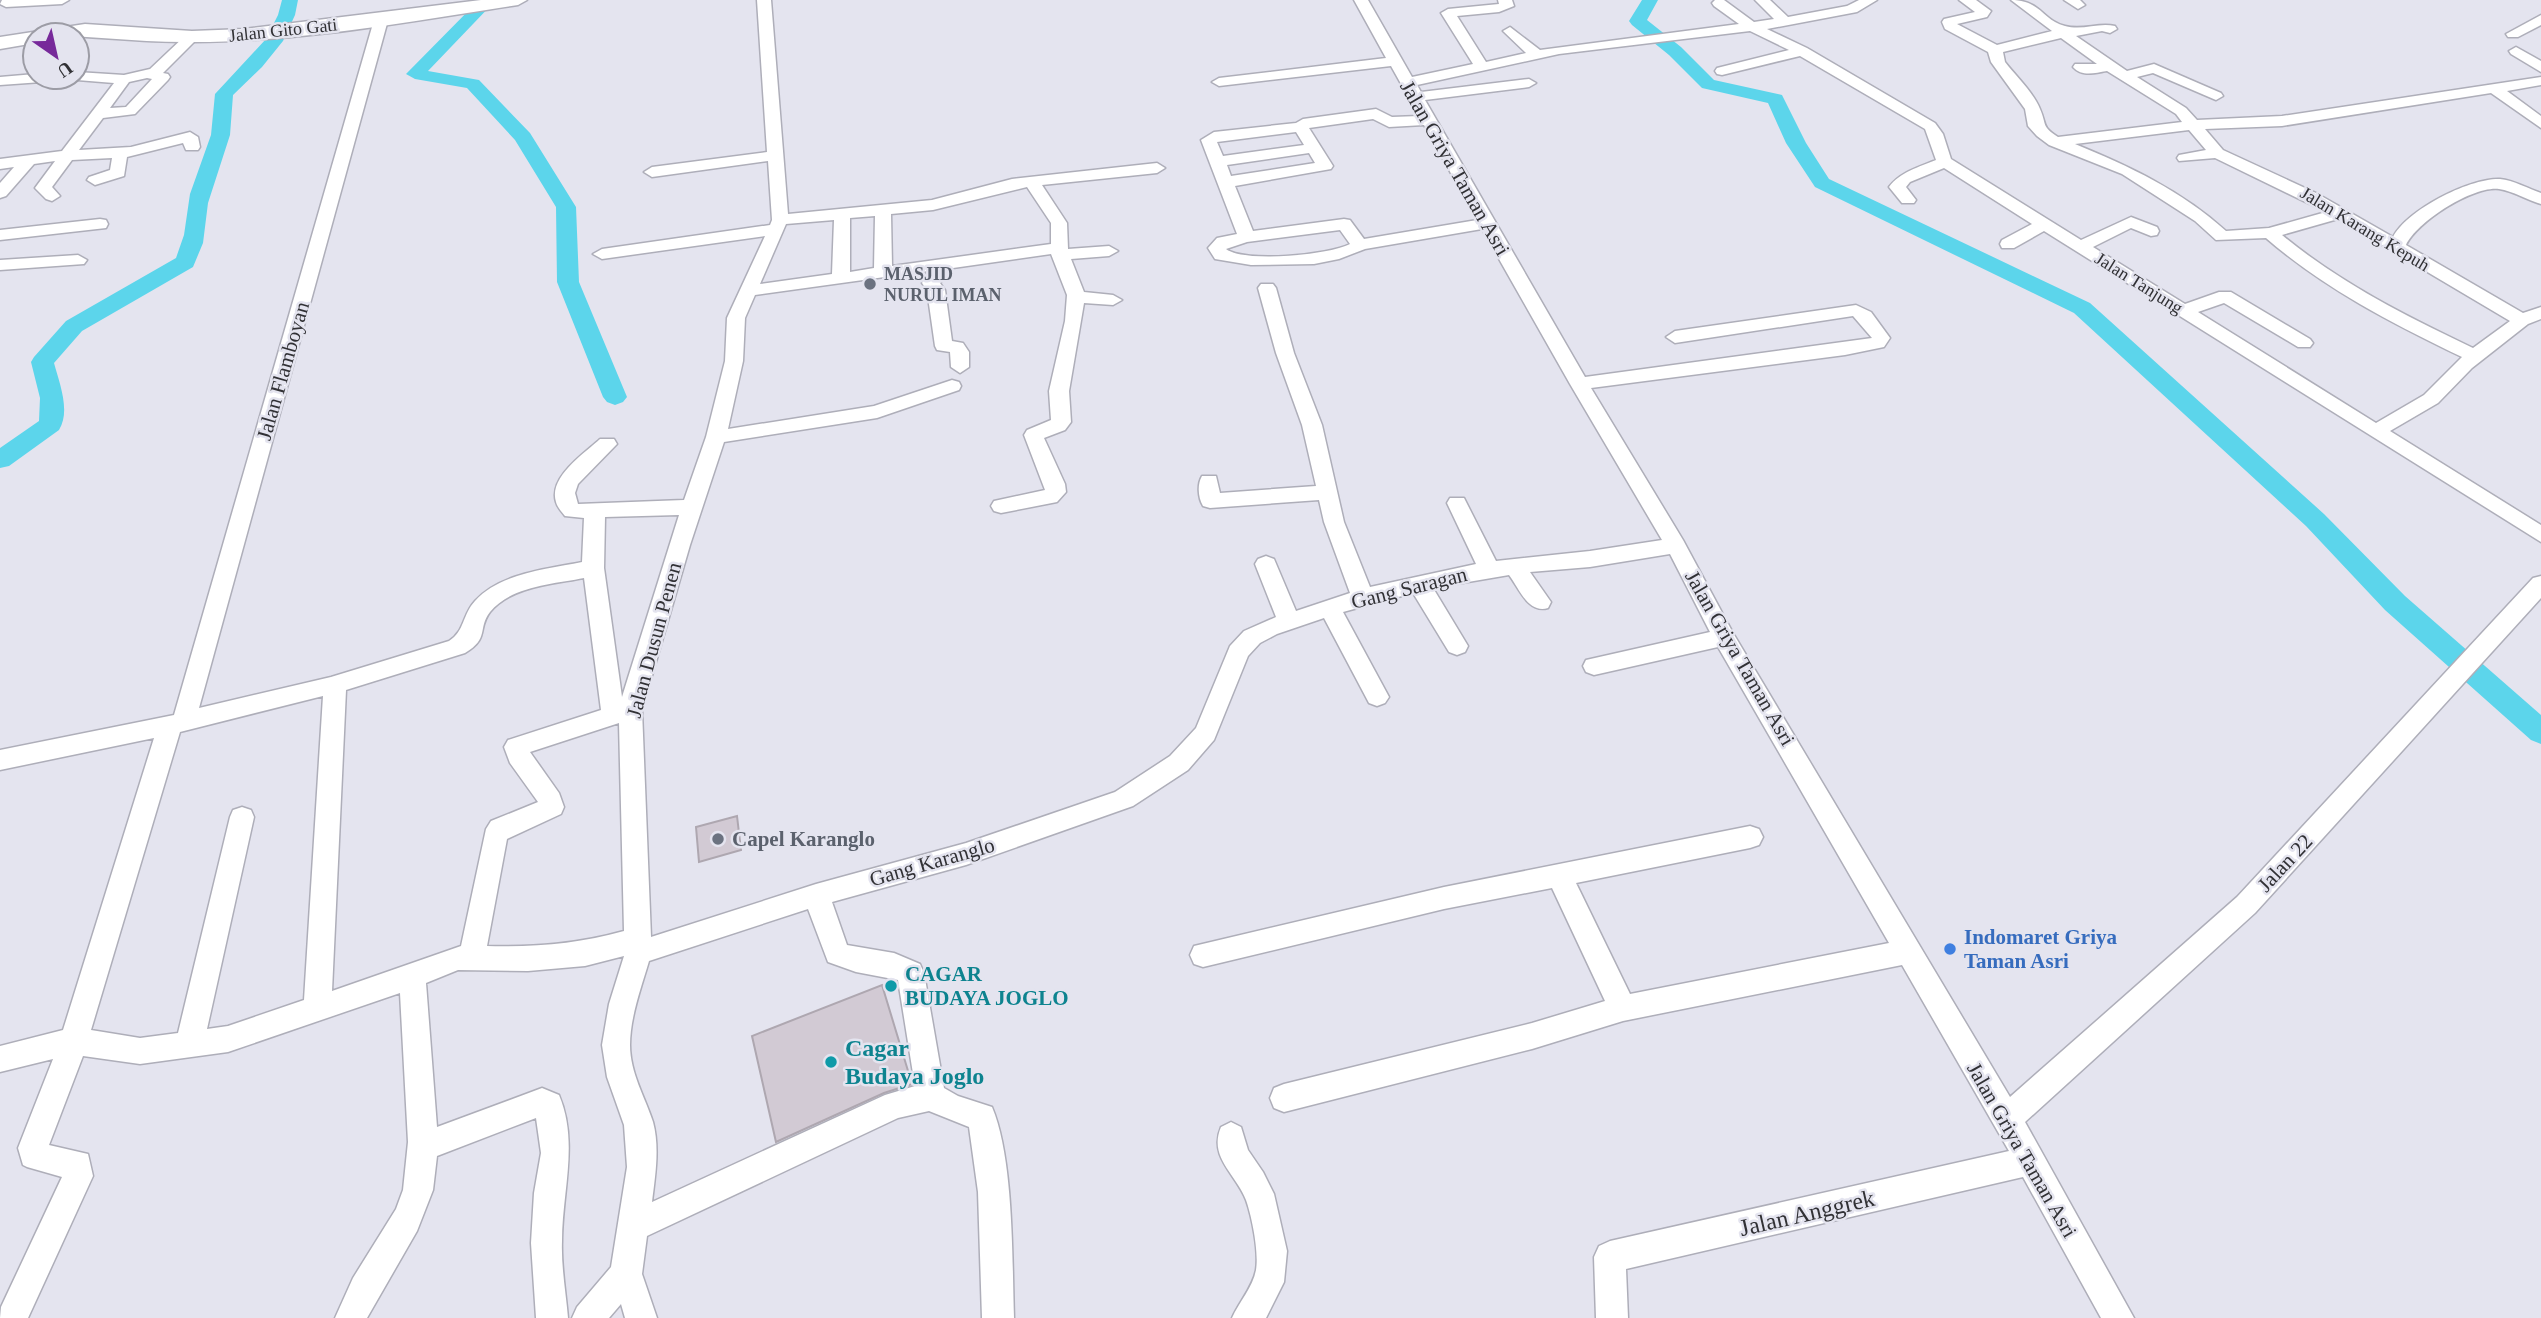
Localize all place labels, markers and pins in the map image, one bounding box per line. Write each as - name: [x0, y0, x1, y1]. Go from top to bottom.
- place label: MASJID NURUL IMAN: [884, 264, 1002, 305]
- marker: MASJID NURUL IMAN: [862, 276, 878, 292]
- place label: Capel Karanglo: [732, 827, 875, 851]
- marker: Capel Karanglo: [710, 831, 726, 847]
- place label: Indomaret Griya Taman Asri: [1964, 925, 2118, 973]
- marker: Indomaret Griya Taman Asri: [1942, 941, 1958, 957]
- place label: CAGAR BUDAYA JOGLO: [905, 962, 1069, 1010]
- marker: CAGAR BUDAYA JOGLO: [883, 978, 899, 994]
- place label: Cagar Budaya Joglo: [845, 1035, 984, 1089]
- marker: Cagar Budaya Joglo: [823, 1054, 839, 1070]

